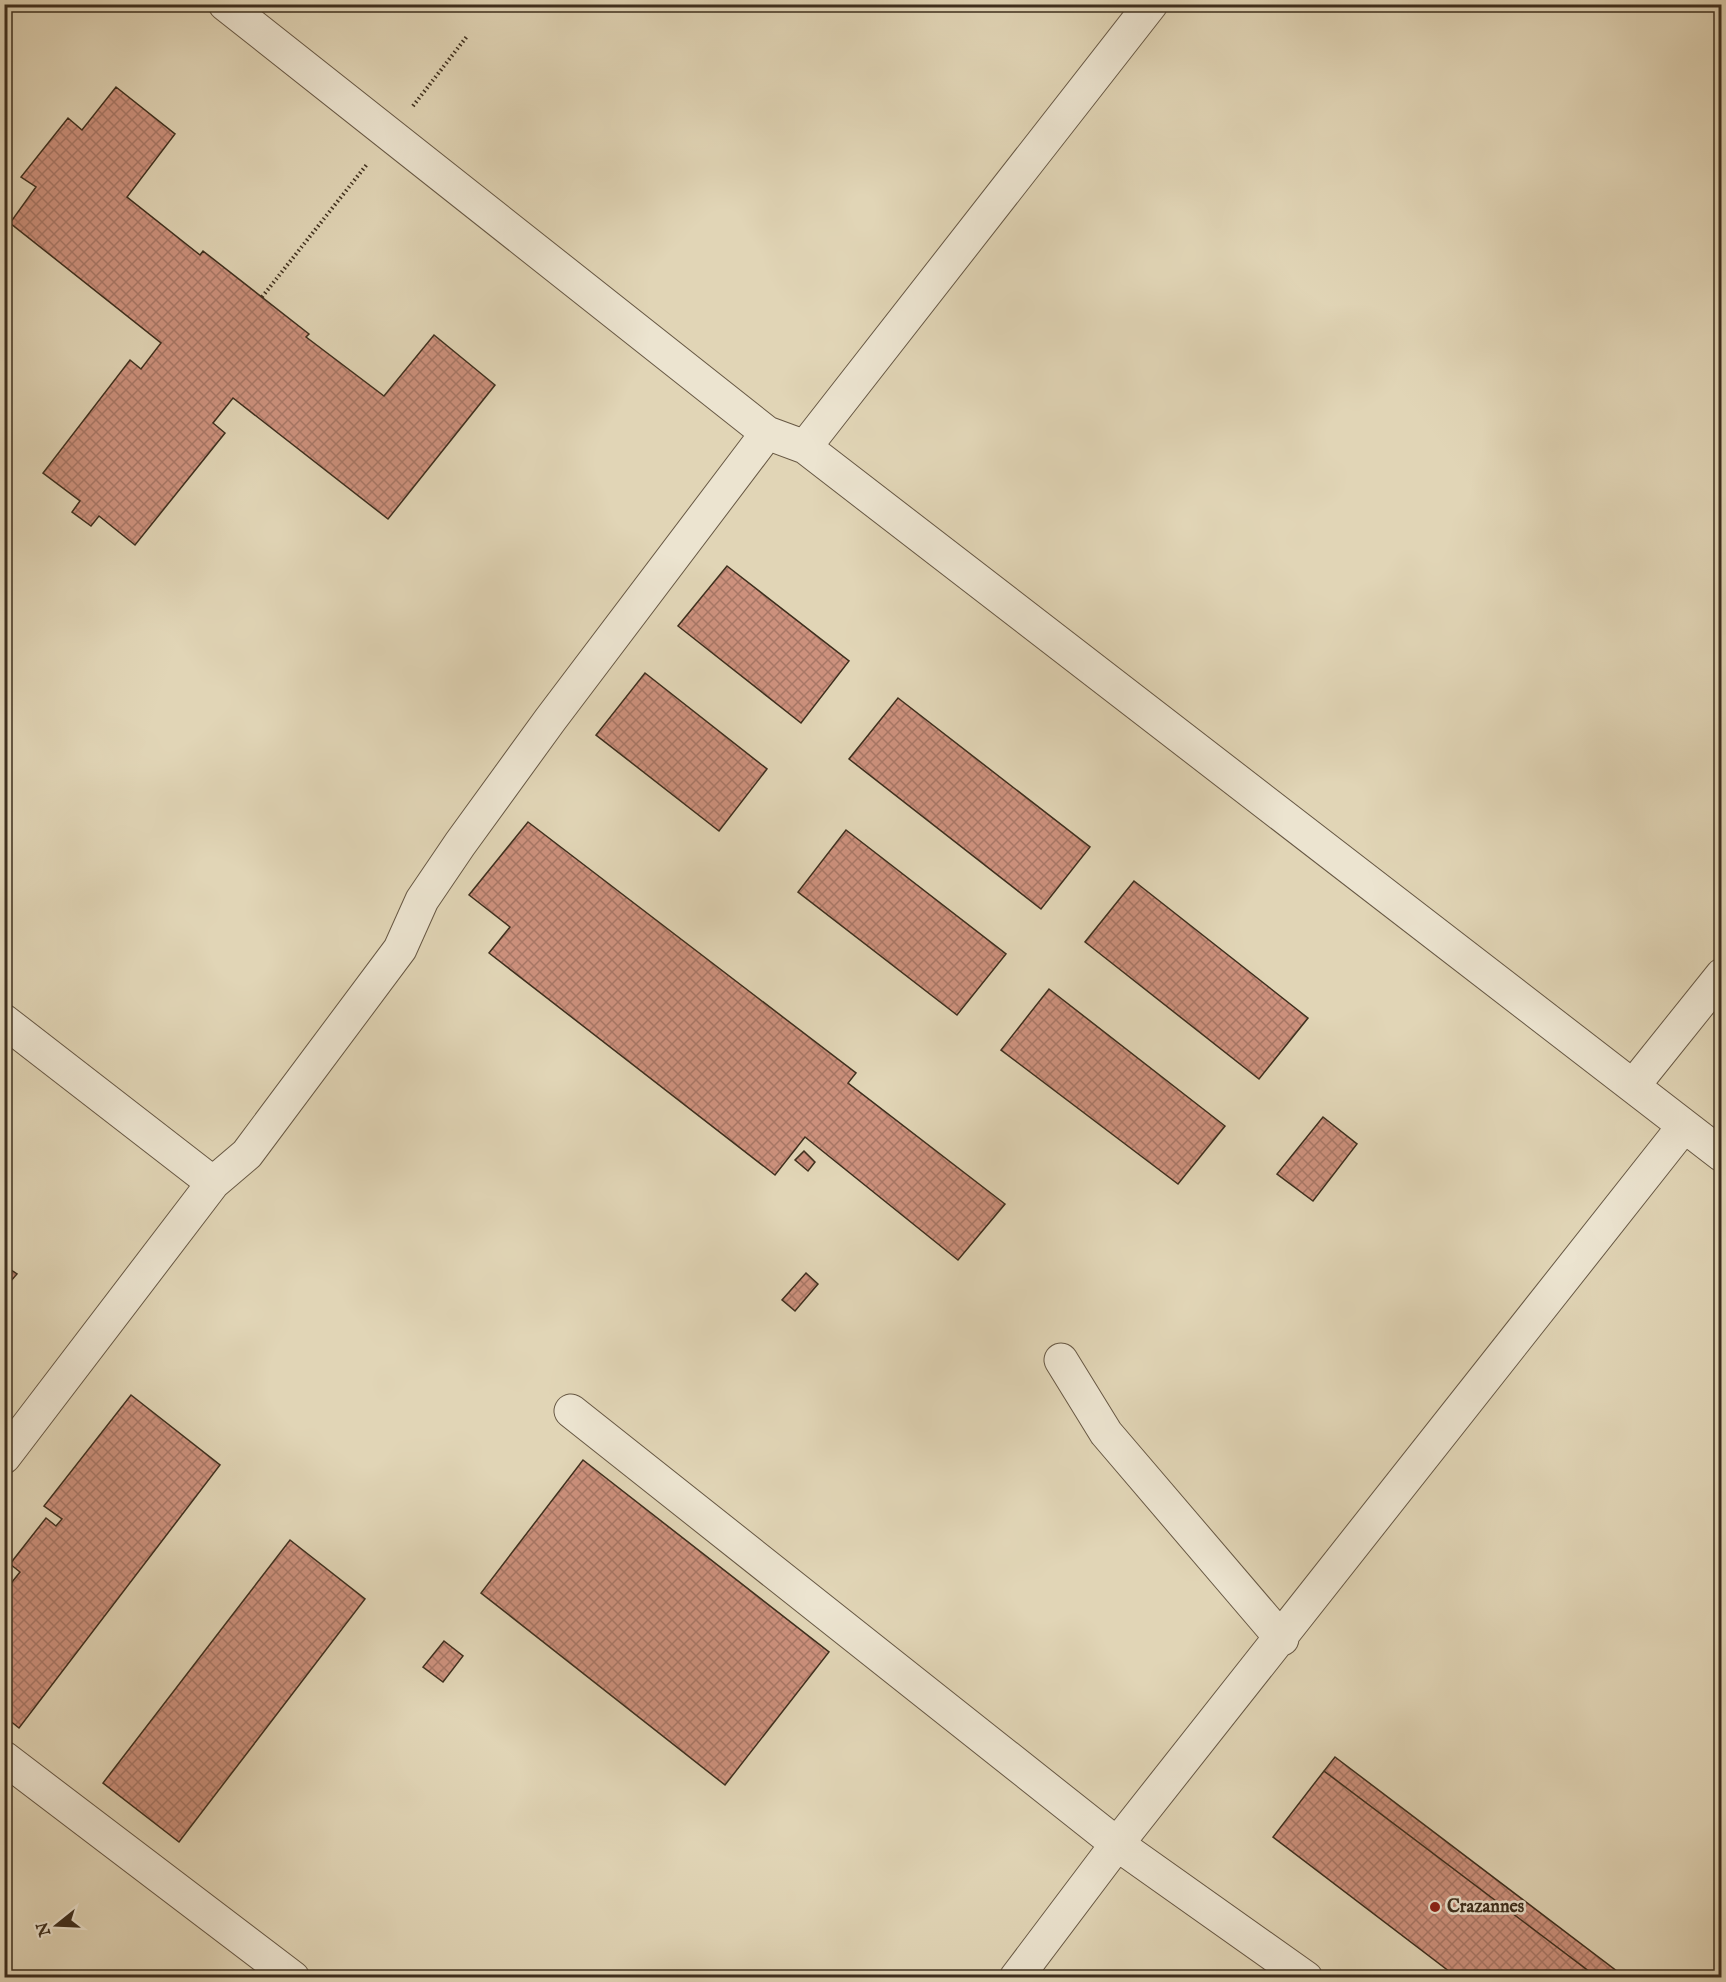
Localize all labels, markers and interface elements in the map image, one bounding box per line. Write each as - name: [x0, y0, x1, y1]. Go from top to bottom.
- north arrow: [27, 1895, 87, 1955]
- place label: Crazannes: [1447, 1896, 1525, 1919]
- marker: Crazannes: [1428, 1900, 1442, 1914]
- text: N: [33, 1919, 57, 1940]

